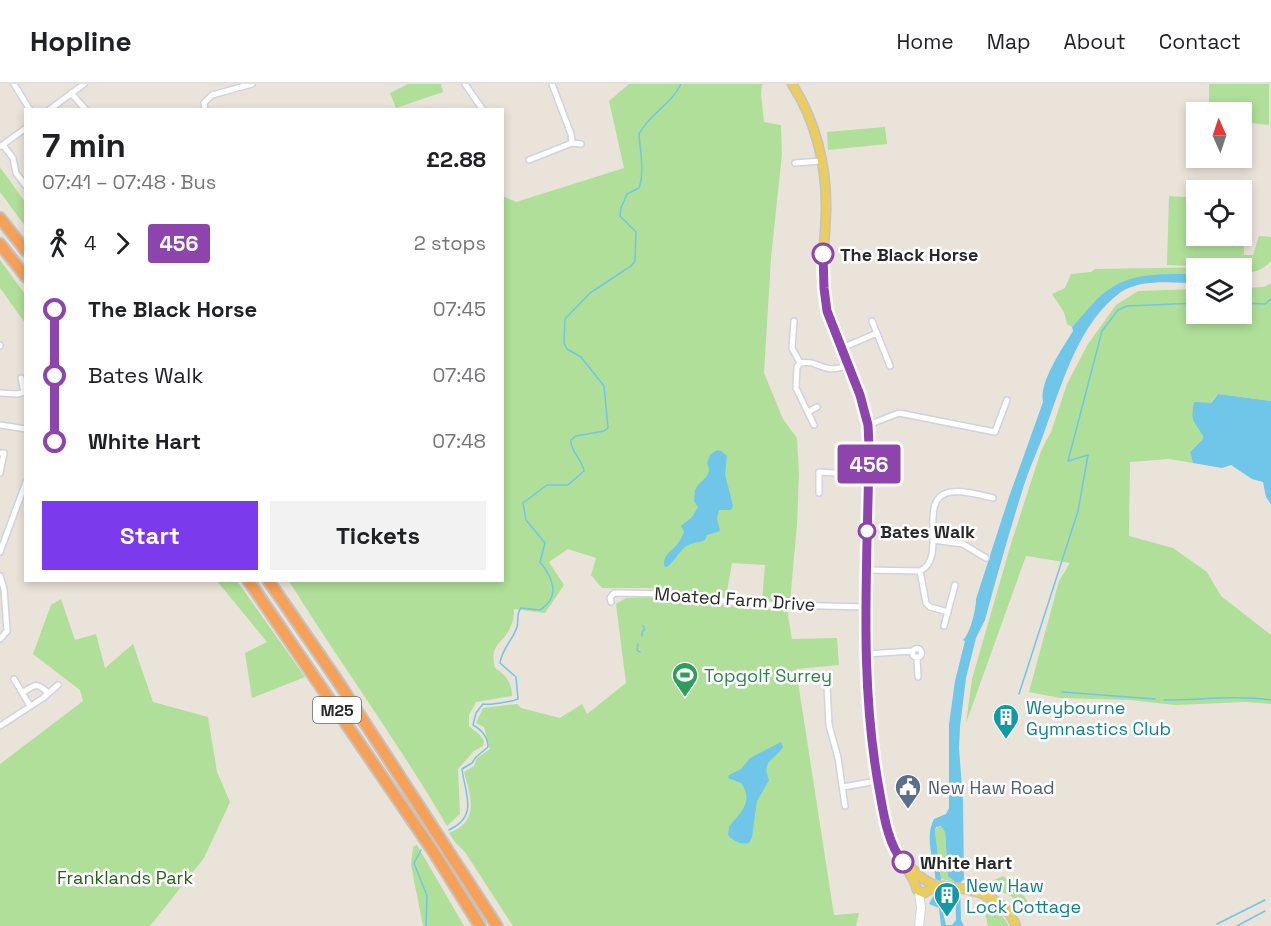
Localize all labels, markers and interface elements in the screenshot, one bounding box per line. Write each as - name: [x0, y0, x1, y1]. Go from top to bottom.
- text: Hopline: [30, 23, 132, 59]
- text: Home: [896, 28, 954, 55]
- text: Map: [987, 28, 1031, 55]
- text: About: [1064, 28, 1126, 55]
- text: Contact: [1159, 28, 1241, 55]
- north arrow: [1186, 102, 1252, 168]
- map controls: [1186, 102, 1252, 324]
- text: 7 min: [42, 125, 126, 167]
- text: £2.88: [426, 145, 486, 173]
- text: 07:41 – 07:48 · Bus: [42, 169, 216, 195]
- button: locate: [1186, 180, 1252, 246]
- icon: walk: [42, 227, 75, 260]
- icon: forward: [106, 227, 139, 260]
- text: 4: [84, 230, 97, 256]
- text: 456: [160, 230, 198, 257]
- text: 2 stops: [414, 230, 486, 256]
- marker: The Black Horse: [812, 243, 834, 265]
- place label: The Black Horse: [840, 243, 978, 266]
- button: layers: [1186, 258, 1252, 324]
- text: The Black Horse: [88, 295, 257, 323]
- text: 07:45: [433, 296, 486, 322]
- text: Bates Walk: [88, 361, 203, 389]
- text: 07:46: [432, 362, 486, 388]
- text: White Hart: [88, 427, 201, 455]
- text: 07:48: [432, 428, 486, 454]
- line badge: 456: [834, 444, 904, 484]
- text: 456: [850, 451, 888, 478]
- button: Start: [42, 501, 258, 570]
- button: Tickets: [270, 501, 486, 570]
- place label: Bates Walk: [880, 520, 975, 543]
- marker: Bates Walk: [858, 522, 876, 540]
- street label: Moated Farm Drive: [654, 582, 816, 616]
- sports icon: Topgolf Surrey: [670, 660, 700, 698]
- place label: Topgolf Surrey: [704, 664, 832, 687]
- place label: Weybourne Gymnastics Club: [1026, 696, 1171, 740]
- road number: M25: [313, 697, 361, 723]
- building icon: Weybourne Gymnastics Club: [991, 702, 1021, 740]
- public building icon: New Haw Road: [893, 772, 923, 810]
- place label: New Haw Road: [928, 776, 1055, 799]
- marker: White Hart: [892, 851, 914, 873]
- place label: White Hart: [920, 851, 1012, 874]
- park label: Franklands Park: [57, 866, 193, 889]
- place label: New Haw Lock Cottage: [966, 874, 1081, 918]
- building icon: New Haw Lock Cottage: [932, 880, 962, 918]

